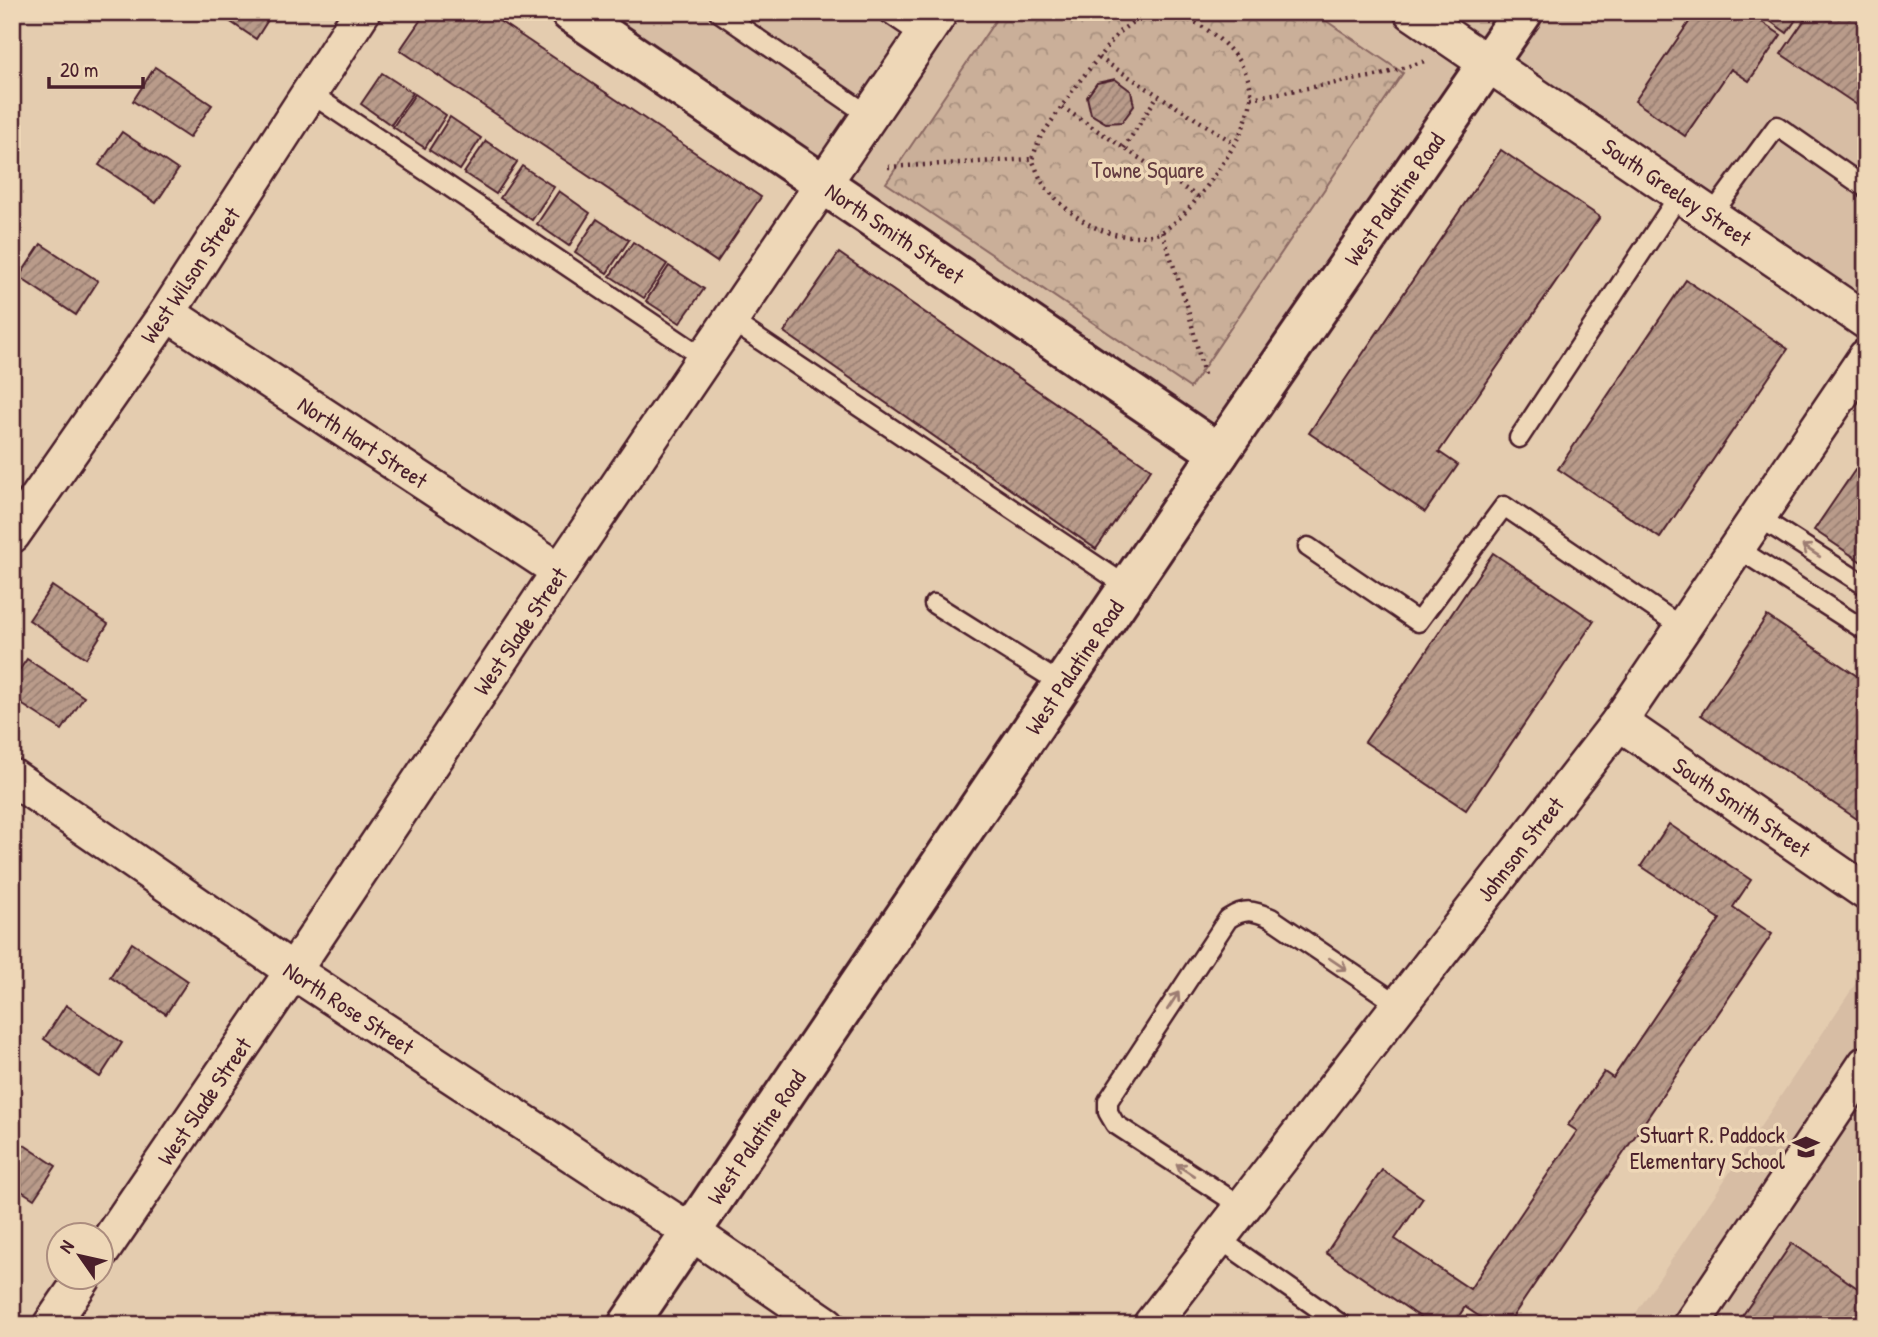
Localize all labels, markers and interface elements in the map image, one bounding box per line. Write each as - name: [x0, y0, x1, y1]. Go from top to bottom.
- scale bar: [49, 46, 144, 90]
- text: 20 m: [60, 55, 98, 84]
- street label: West Palatine Road: [1337, 126, 1452, 272]
- street label: South Greeley Street: [1596, 131, 1759, 254]
- park label: Towne Square: [1092, 154, 1204, 185]
- street label: North Smith Street: [820, 175, 971, 291]
- street label: West Wilson Street: [133, 200, 248, 349]
- street label: North Hart Street: [292, 389, 435, 496]
- one-way arrow: [1802, 544, 1822, 558]
- street label: West Slade Street: [466, 560, 575, 701]
- street label: West Palatine Road: [1017, 594, 1131, 740]
- street label: South Smith Street: [1667, 750, 1818, 865]
- street label: Johnson Street: [1469, 789, 1571, 908]
- street label: North Rose Street: [278, 954, 421, 1062]
- one-way arrow: [1328, 957, 1348, 971]
- one-way arrow: [1167, 992, 1181, 1012]
- street label: West Slade Street: [150, 1030, 259, 1171]
- street label: West Palatine Road: [699, 1064, 813, 1210]
- place label: Stuart R. Paddock Elementary School: [1630, 1119, 1786, 1176]
- school or university icon: Stuart R. Paddock Elementary School: [1791, 1132, 1821, 1162]
- one-way arrow: [1175, 1163, 1195, 1177]
- north arrow: [46, 1222, 116, 1292]
- text: N: [52, 1235, 80, 1258]

